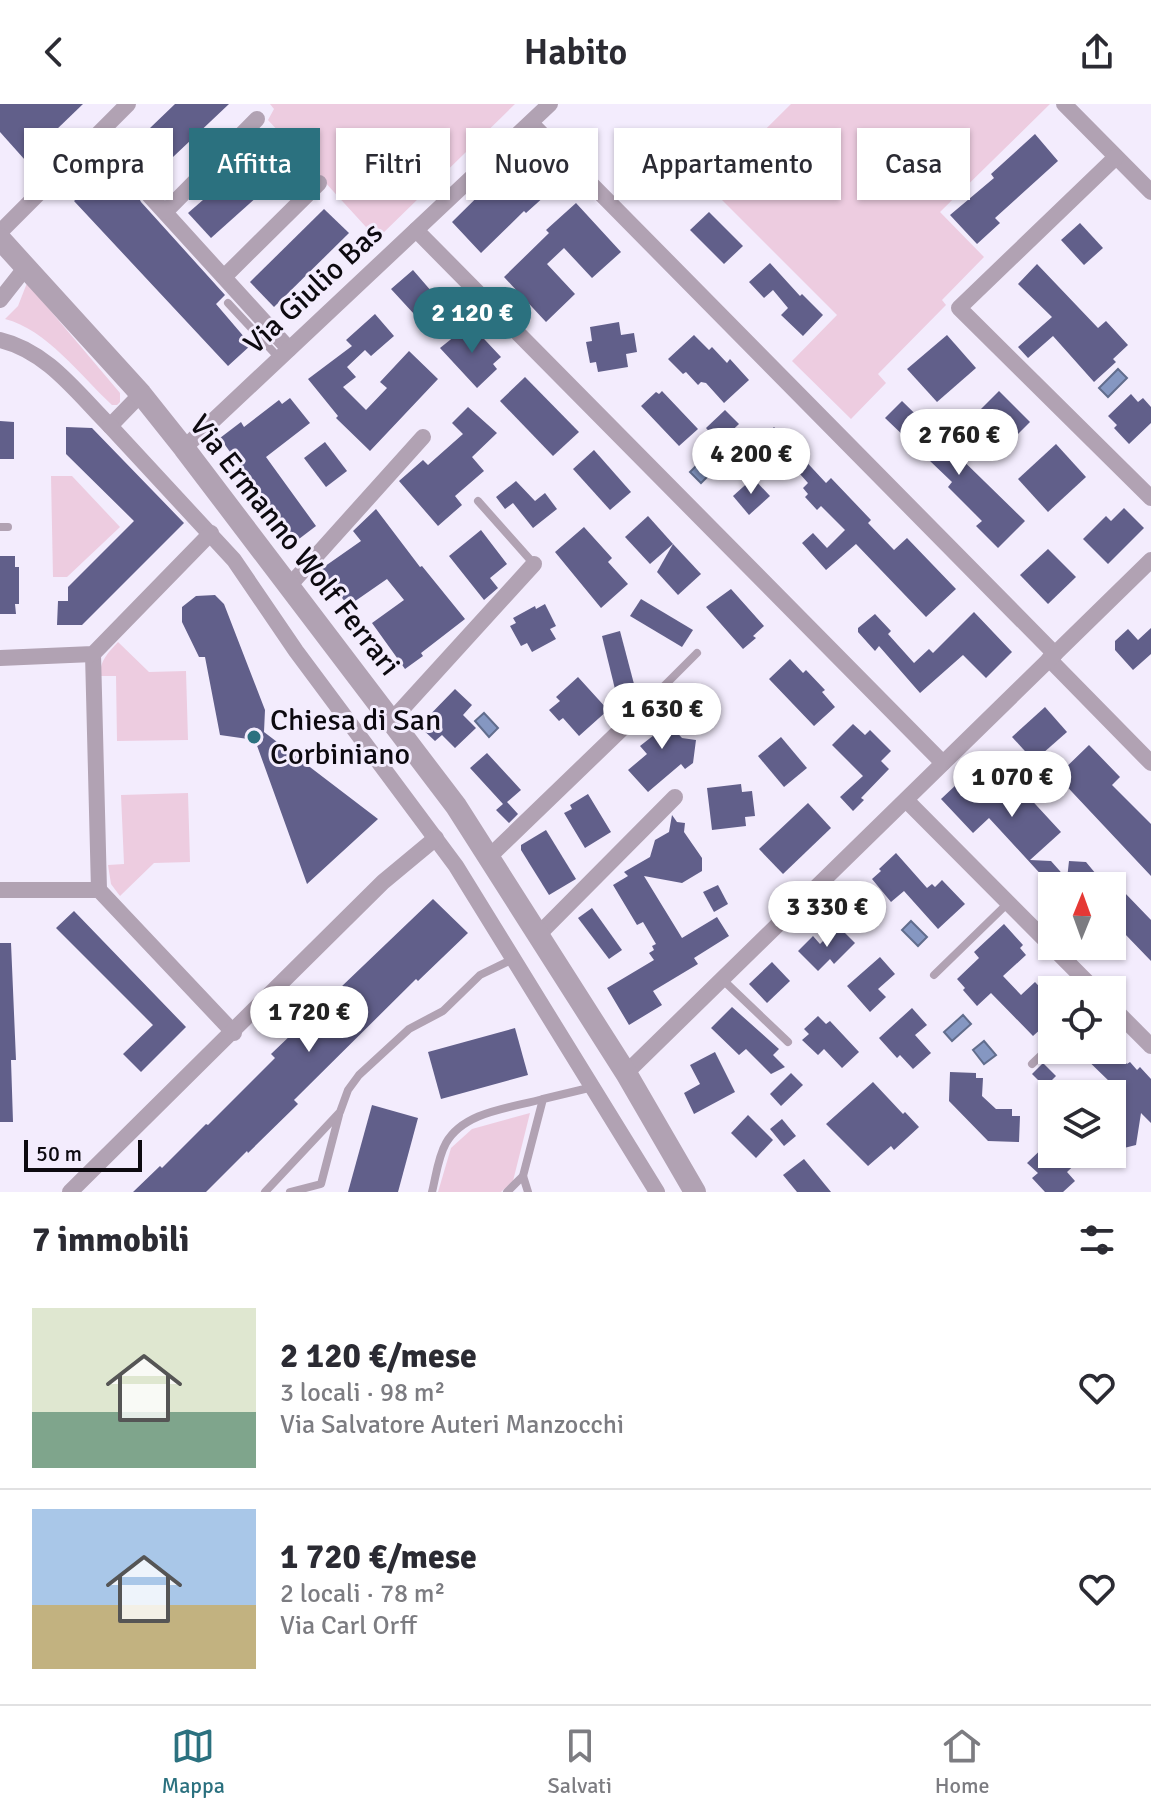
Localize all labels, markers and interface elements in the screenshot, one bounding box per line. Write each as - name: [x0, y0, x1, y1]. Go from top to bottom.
- icon: back: [32, 30, 76, 74]
- text: Habito: [524, 30, 627, 75]
- icon: share: [1075, 30, 1119, 74]
- chip: Compra: [24, 128, 173, 200]
- chip: Affitta: [189, 128, 320, 200]
- chip: Filtri: [336, 128, 450, 200]
- chip: Nuovo: [466, 128, 598, 200]
- chip: Appartamento: [614, 128, 841, 200]
- chip: Casa: [857, 128, 970, 200]
- street label: Via Giulio Bas: [236, 215, 390, 362]
- pin: 2 120 €: [398, 287, 546, 355]
- text: 2 120 €: [431, 297, 513, 329]
- street label: Via Ermanno Wolf Ferrari: [181, 407, 408, 683]
- pin: 2 760 €: [885, 409, 1033, 477]
- text: 2 760 €: [918, 419, 1000, 451]
- pin: 4 200 €: [677, 428, 825, 496]
- text: 4 200 €: [710, 438, 792, 470]
- pin: 1 630 €: [588, 683, 736, 751]
- text: 1 630 €: [621, 693, 703, 725]
- place label: Chiesa di San Corbiniano: [270, 702, 441, 773]
- marker: Chiesa di San Corbiniano: [245, 728, 263, 746]
- pin: 1 070 €: [938, 751, 1086, 819]
- text: 1 070 €: [971, 761, 1053, 793]
- north arrow: [1038, 872, 1126, 960]
- map controls: [1038, 872, 1126, 1168]
- pin: 3 330 €: [753, 881, 901, 949]
- text: 3 330 €: [786, 891, 868, 923]
- button: locate: [1038, 976, 1126, 1064]
- pin: 1 720 €: [235, 986, 383, 1054]
- text: 1 720 €: [268, 996, 350, 1028]
- button: layers: [1038, 1080, 1126, 1168]
- scale bar: [24, 1136, 142, 1172]
- text: 50 m: [36, 1140, 82, 1167]
- icon: filters: [1075, 1218, 1119, 1262]
- text: 7 immobili: [32, 1219, 189, 1261]
- text: 2 120 €/mese: [280, 1335, 477, 1377]
- icon: home: [96, 1340, 192, 1436]
- icon: heart: [1075, 1366, 1119, 1410]
- text: 3 locali · 98 m²: [280, 1377, 445, 1409]
- text: Via Salvatore Auteri Manzocchi: [280, 1409, 624, 1441]
- text: 1 720 €/mese: [280, 1536, 477, 1578]
- icon: home: [96, 1541, 192, 1637]
- icon: heart: [1075, 1567, 1119, 1611]
- text: 2 locali · 78 m²: [280, 1578, 445, 1610]
- text: Via Carl Orff: [280, 1610, 417, 1642]
- tab: Mappa: [161, 1724, 225, 1799]
- tab: Salvati: [548, 1724, 612, 1799]
- tab: Home: [935, 1724, 990, 1799]

